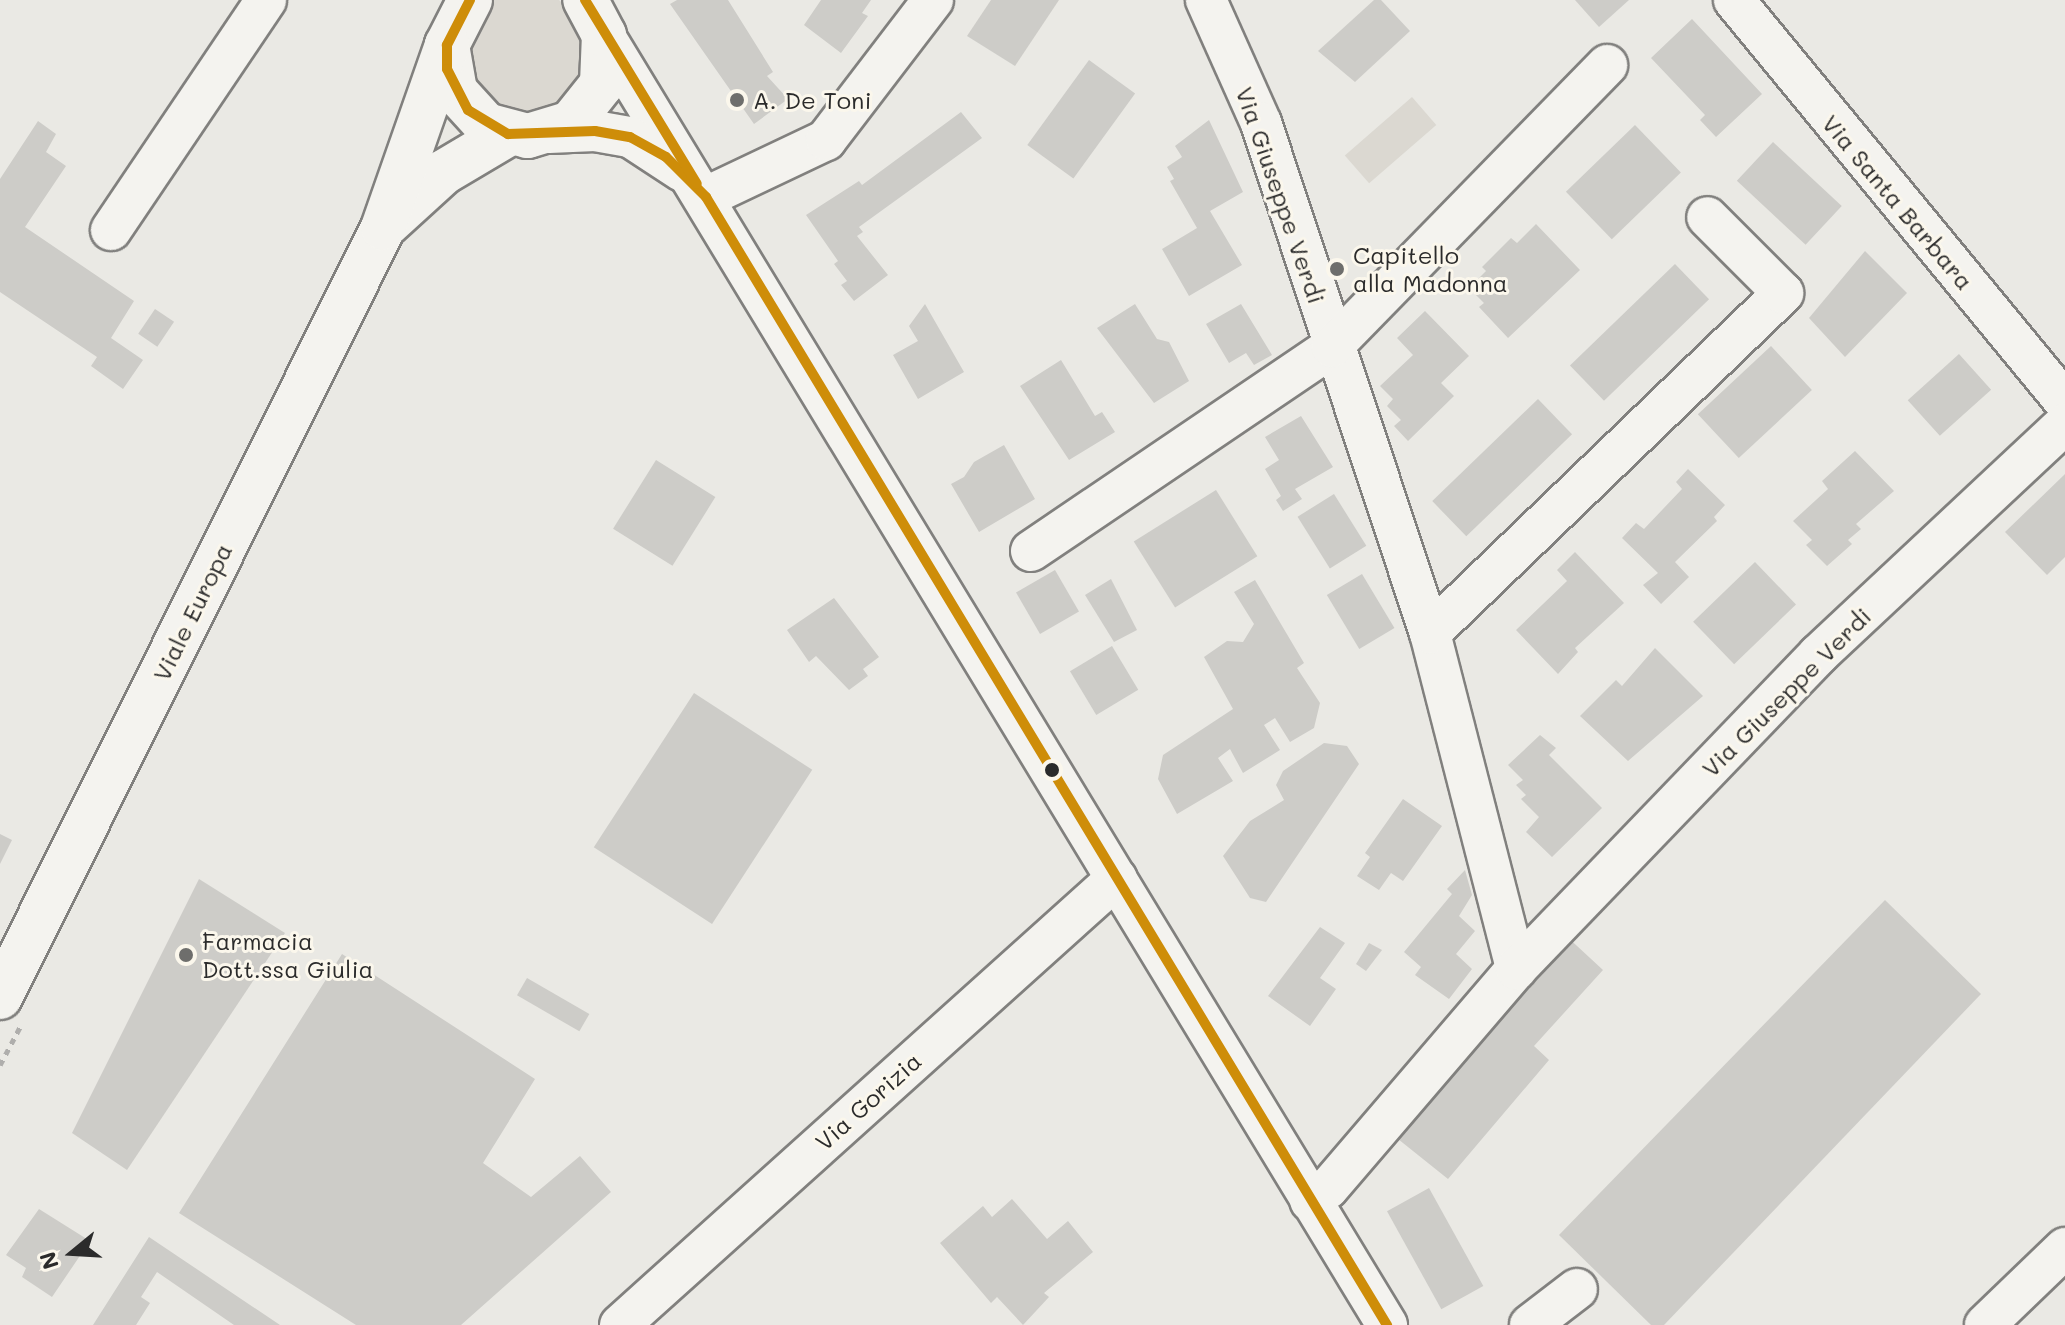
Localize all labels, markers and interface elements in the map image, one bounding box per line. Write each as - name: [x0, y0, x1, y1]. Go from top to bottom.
- street label: Via Giuseppe Verdi: [1230, 83, 1332, 307]
- place label: A. De Toni: [753, 86, 872, 114]
- marker: A. De Toni: [728, 91, 746, 109]
- street label: Via Santa Barbara: [1816, 109, 1980, 295]
- place label: Capitello alla Madonna: [1353, 241, 1508, 297]
- marker: Capitello alla Madonna: [1328, 260, 1346, 278]
- street label: Viale Europa: [146, 539, 238, 685]
- street label: Via Giuseppe Verdi: [1695, 601, 1877, 783]
- unlabelled marker: [1044, 762, 1060, 778]
- place label: Farmacia Dott.ssa Giulia: [202, 927, 373, 983]
- marker: Farmacia Dott.ssa Giulia: [177, 946, 195, 964]
- street label: Via Gorizia: [809, 1046, 927, 1156]
- north arrow: [32, 1213, 112, 1293]
- text: N: [32, 1248, 65, 1273]

